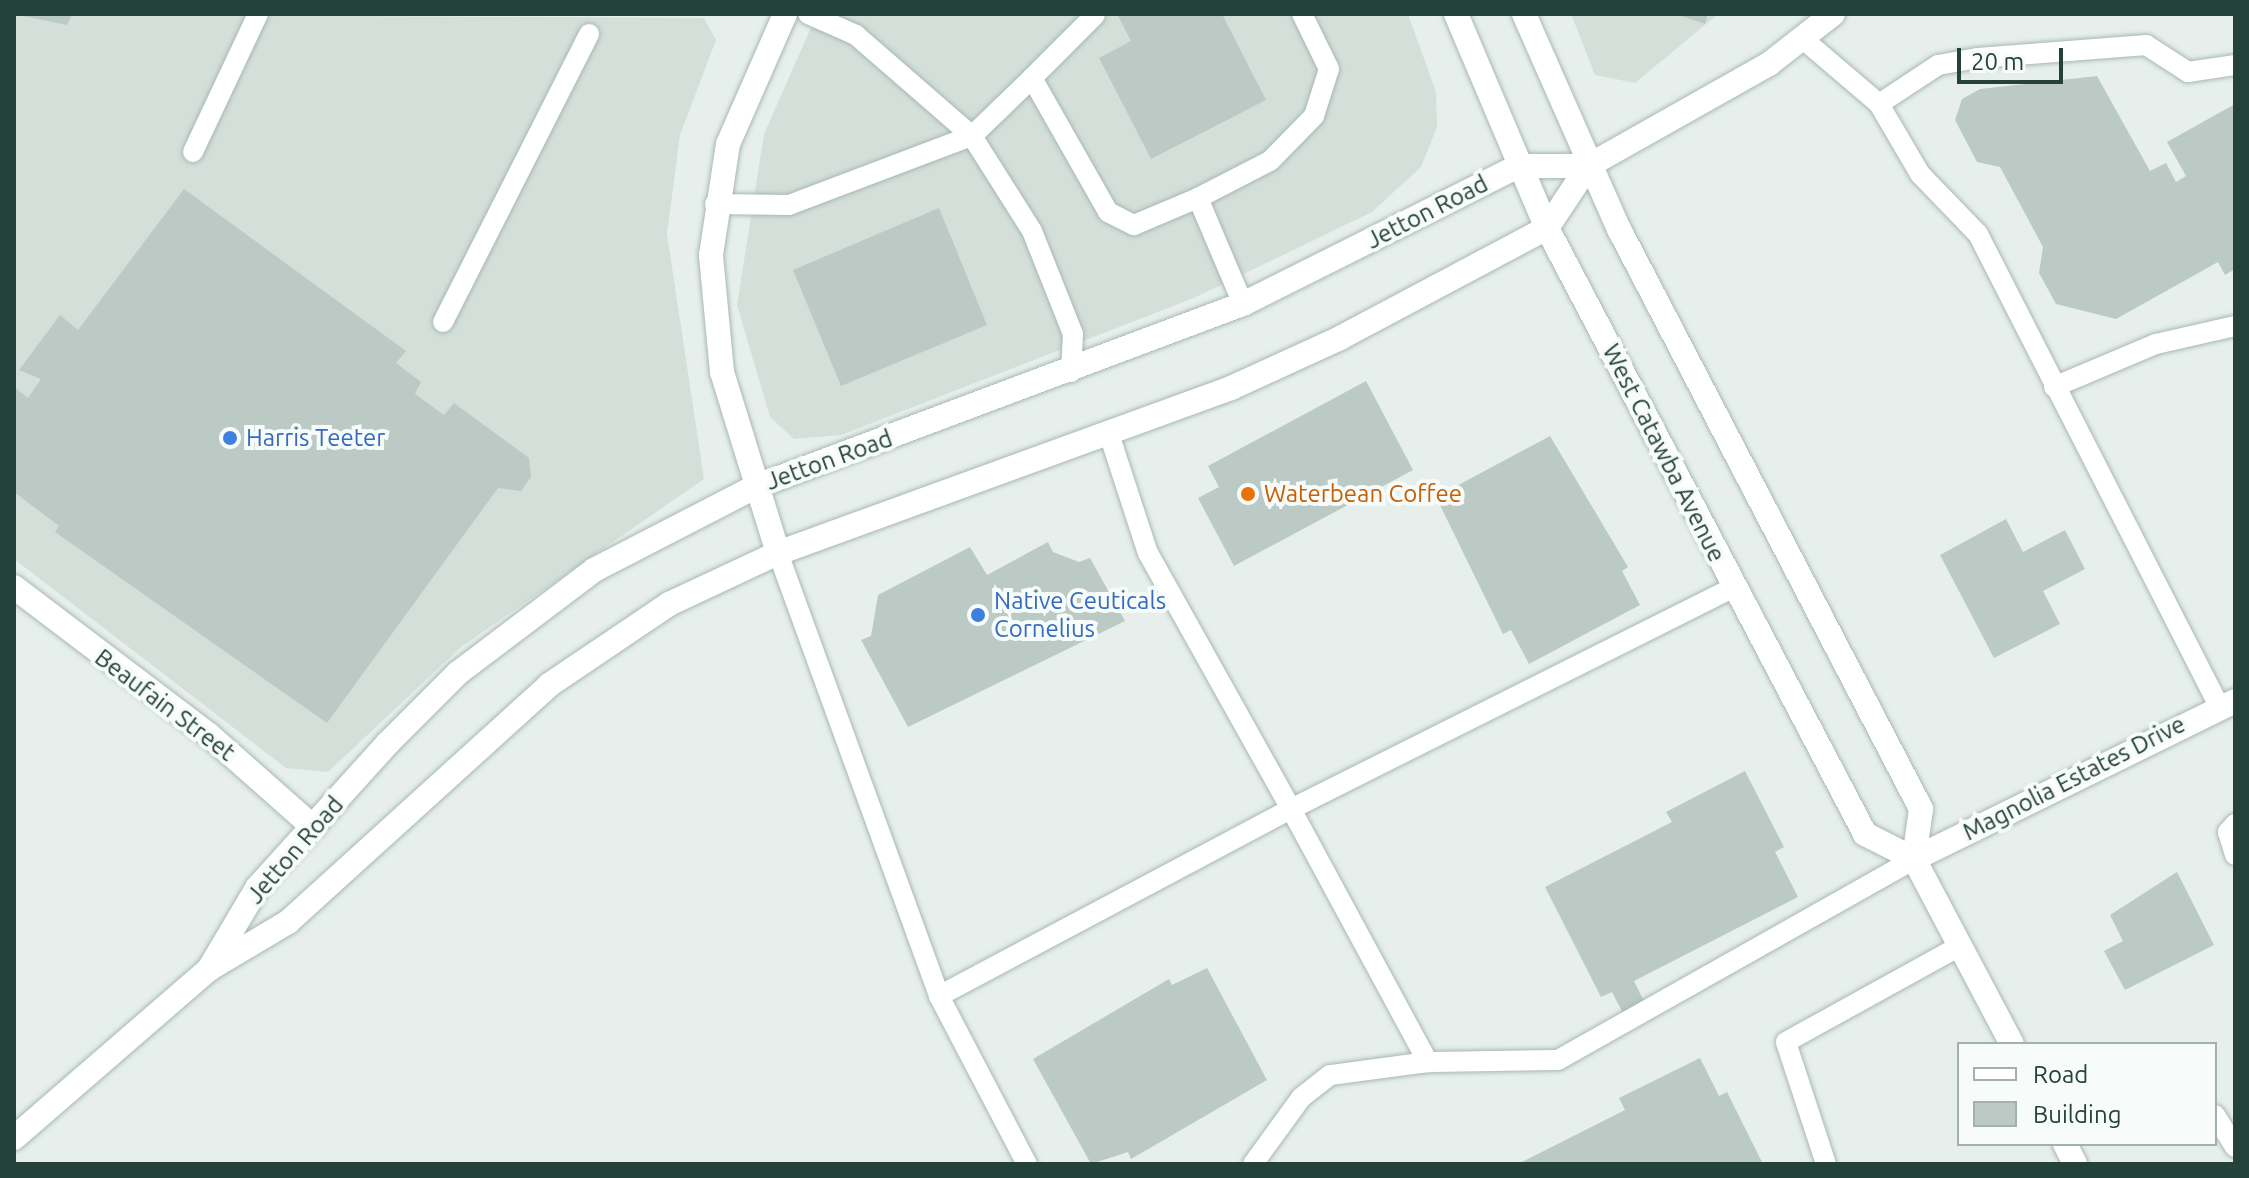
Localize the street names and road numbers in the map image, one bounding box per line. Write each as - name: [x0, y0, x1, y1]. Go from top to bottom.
- street label: Jetton Road: [1361, 169, 1493, 255]
- street label: West Catawba Avenue: [1597, 339, 1731, 567]
- street label: Jetton Road: [762, 424, 896, 496]
- street label: Beaufain Street: [89, 643, 241, 767]
- street label: Magnolia Estates Drive: [1958, 709, 2190, 847]
- street label: Jetton Road: [241, 791, 349, 909]

